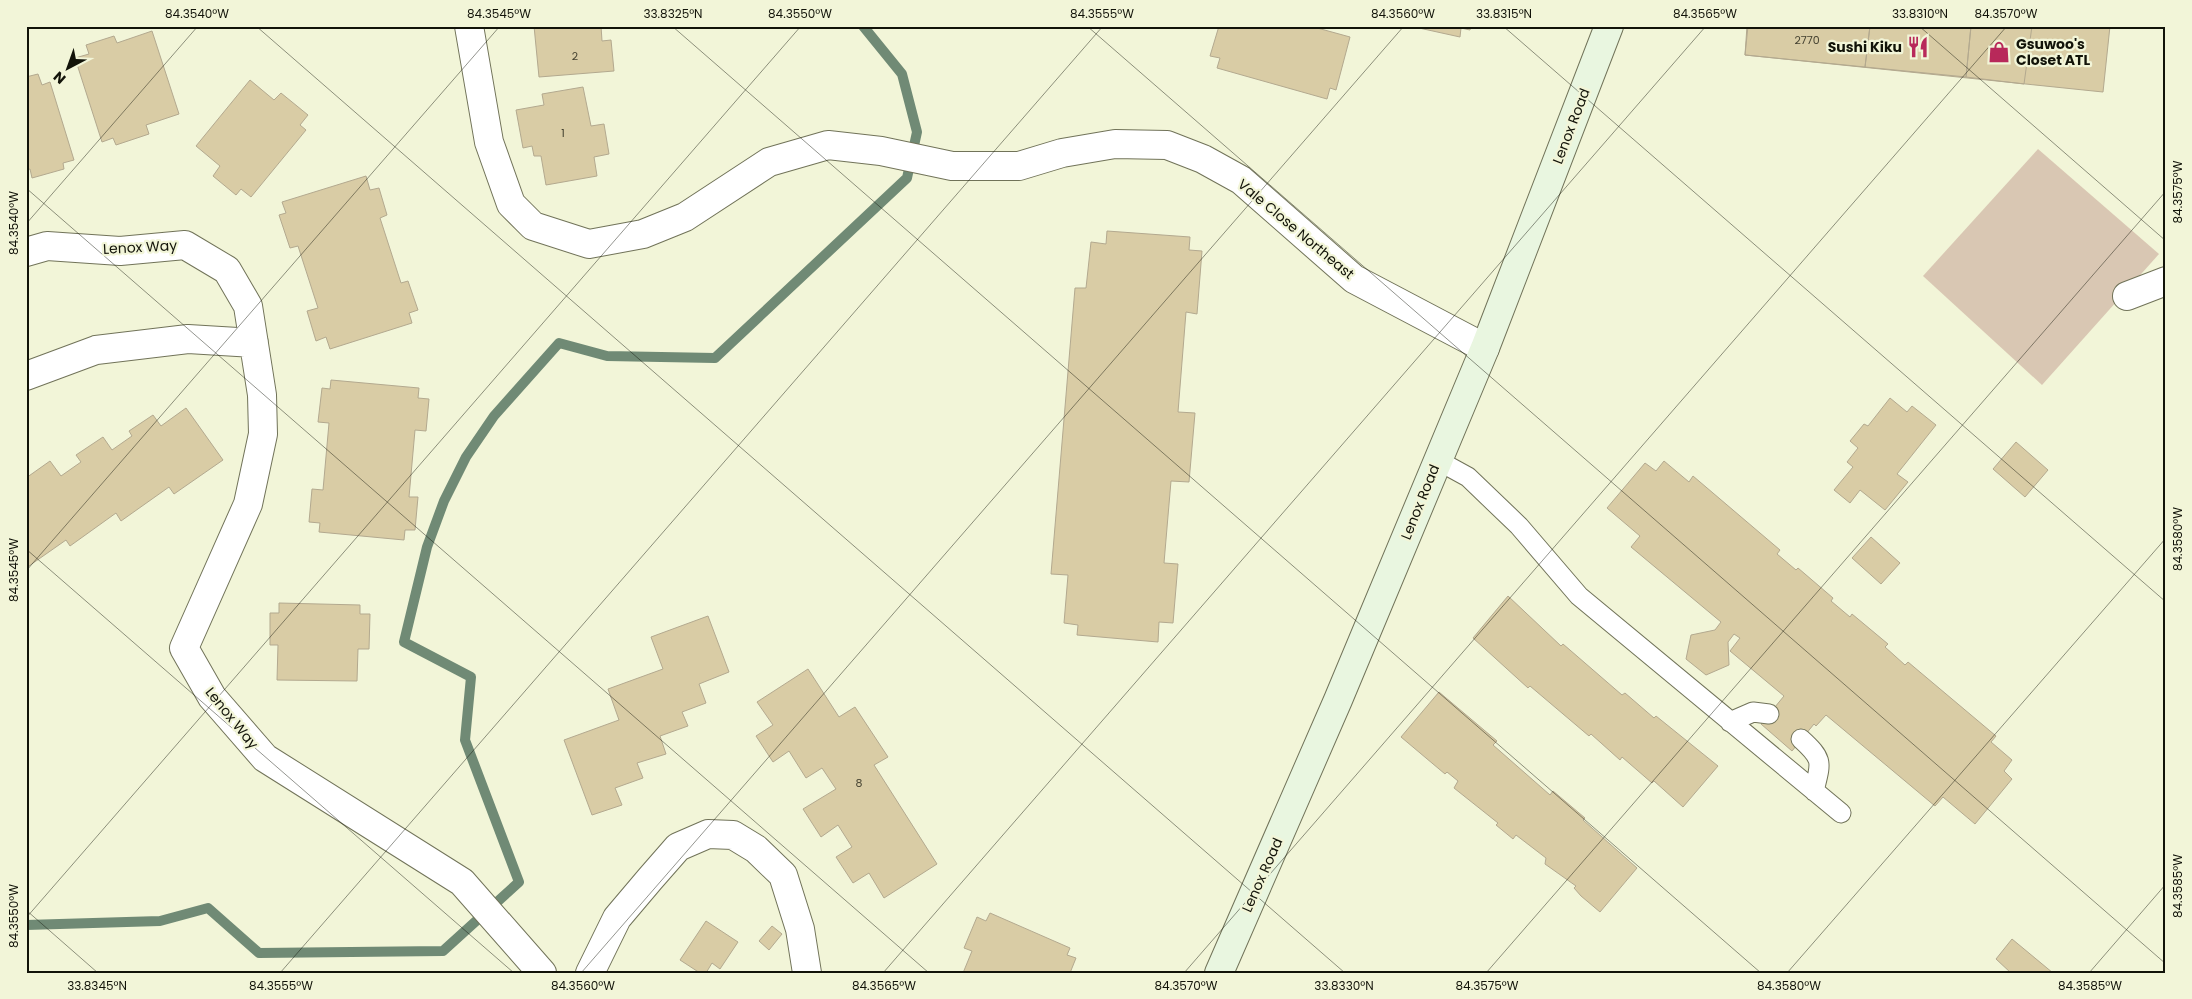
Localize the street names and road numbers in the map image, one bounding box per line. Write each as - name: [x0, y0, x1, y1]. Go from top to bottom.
- street label: Lenox Road: [1547, 85, 1595, 167]
- street label: Vale Close Northeast: [1234, 174, 1358, 284]
- street label: Lenox Way: [102, 235, 178, 259]
- street label: Lenox Road: [1396, 461, 1444, 543]
- street label: Lenox Way: [201, 683, 263, 753]
- street label: Lenox Road: [1237, 835, 1287, 915]

